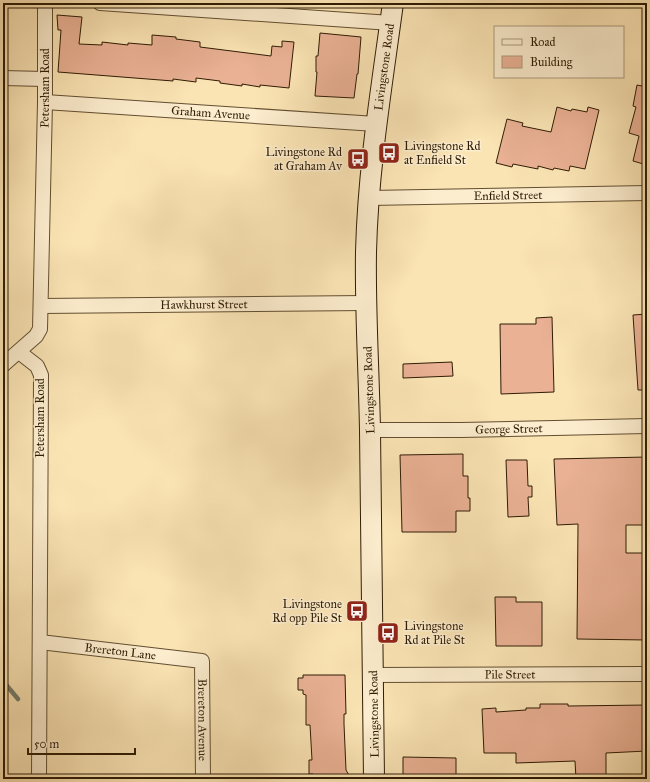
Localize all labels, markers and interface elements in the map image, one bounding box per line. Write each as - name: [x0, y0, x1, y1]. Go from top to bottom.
- street label: Livingstone Road: [371, 23, 397, 111]
- legend: [494, 26, 624, 78]
- text: Road: [530, 35, 556, 49]
- street label: Petersham Road: [37, 48, 52, 128]
- text: Building: [530, 55, 573, 70]
- street label: Graham Avenue: [171, 103, 250, 123]
- place label: Livingstone Rd at Enfield St: [404, 139, 480, 167]
- bus stop icon: Livingstone Rd at Enfield St: [376, 140, 402, 166]
- place label: Livingstone Rd at Graham Av: [266, 145, 343, 173]
- bus stop icon: Livingstone Rd at Graham Av: [345, 146, 371, 172]
- street label: Enfield Street: [473, 188, 543, 203]
- street label: Hawkhurst Street: [160, 297, 248, 312]
- street label: Livingstone Road: [360, 346, 379, 434]
- street label: Petersham Road: [33, 378, 47, 458]
- street label: George Street: [475, 421, 544, 437]
- place label: Livingstone Rd opp Pile St: [272, 597, 343, 625]
- bus stop icon: Livingstone Rd opp Pile St: [344, 598, 370, 624]
- place label: Livingstone Rd at Pile St: [404, 619, 466, 647]
- bus stop icon: Livingstone Rd at Pile St: [375, 620, 401, 646]
- street label: Brereton Lane: [84, 640, 157, 663]
- street label: Pile Street: [485, 667, 536, 682]
- street label: Livingstone Road: [366, 670, 383, 758]
- street label: Brereton Avenue: [195, 679, 210, 761]
- scale bar: [28, 730, 135, 756]
- text: 50 m: [34, 737, 59, 751]

